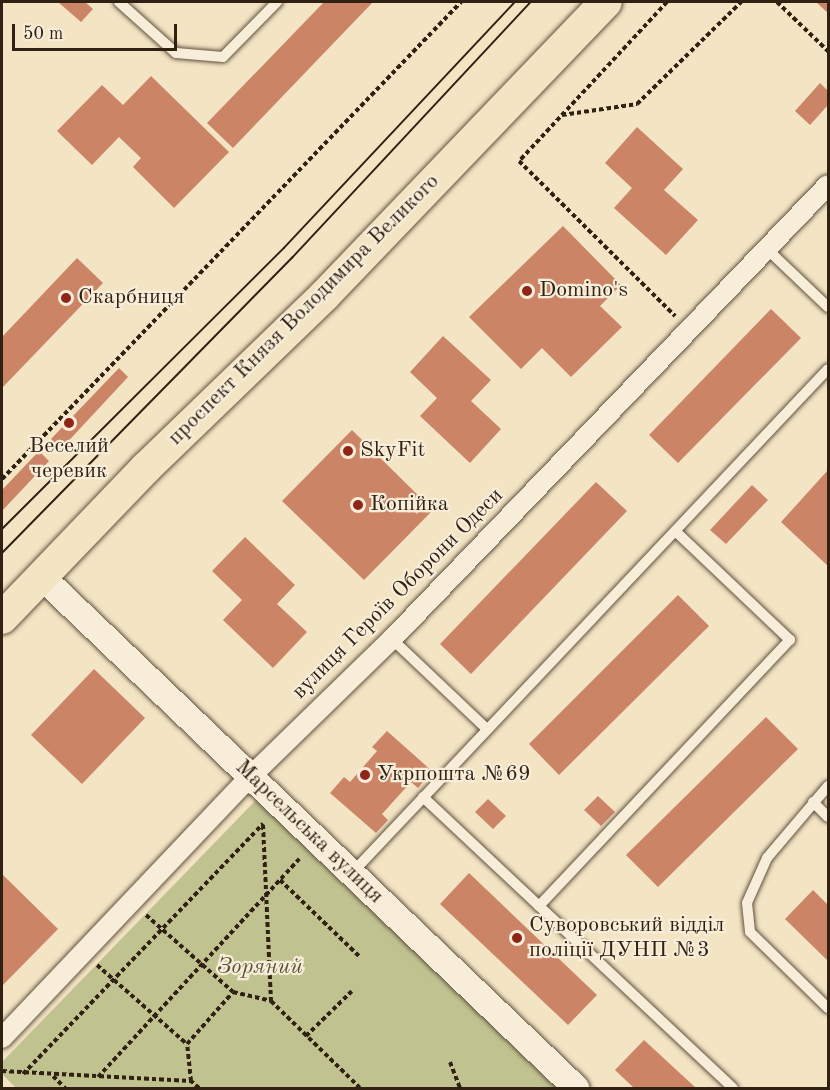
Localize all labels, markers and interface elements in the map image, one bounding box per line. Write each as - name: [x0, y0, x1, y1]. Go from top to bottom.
- scale bar: [15, 12, 180, 50]
- text: 50 m: [23, 25, 63, 43]
- street label: проспект Князя Володимира Великого: [163, 169, 445, 451]
- place label: Domino's: [539, 278, 628, 304]
- marker: Domino's: [520, 284, 534, 298]
- place label: Скарбниця: [78, 285, 184, 311]
- marker: Скарбниця: [59, 291, 73, 305]
- marker: Веселий черевик: [62, 416, 76, 430]
- place label: Веселий черевик: [29, 433, 109, 484]
- place label: SkyFit: [360, 438, 425, 464]
- marker: SkyFit: [341, 444, 355, 458]
- street label: вулиця Героїв Оборони Одеси: [287, 483, 509, 705]
- place label: Копійка: [370, 492, 449, 518]
- marker: Копійка: [351, 498, 365, 512]
- street label: Марсельська вулиця: [229, 754, 389, 910]
- place label: Укрпошта №69: [377, 762, 531, 788]
- marker: Укрпошта №69: [358, 768, 372, 782]
- place label: Суворовський відділ поліції ДУНП №3: [529, 912, 724, 963]
- marker: Суворовський відділ поліції ДУНП №3: [510, 931, 524, 945]
- park label: Зоряний: [217, 955, 303, 981]

